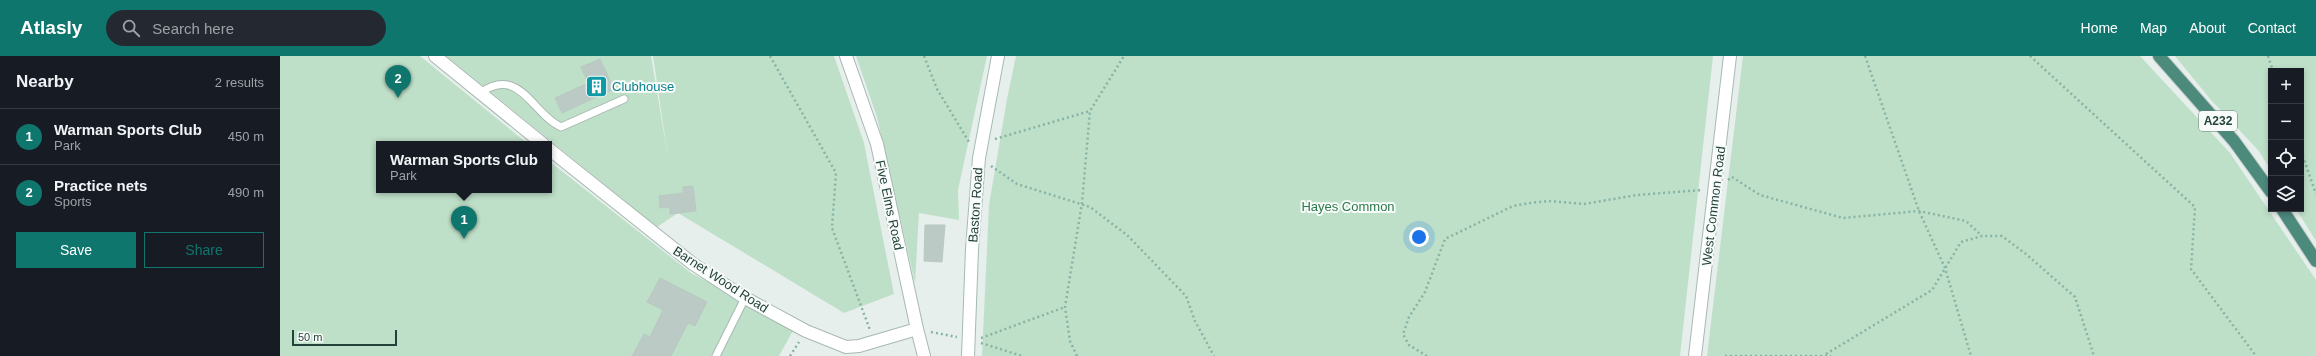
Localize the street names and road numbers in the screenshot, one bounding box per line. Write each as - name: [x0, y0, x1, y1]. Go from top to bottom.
- road number: A232: [2199, 111, 2237, 131]
- street label: West Common Road: [1699, 145, 1728, 267]
- street label: Five Elms Road: [873, 159, 906, 252]
- street label: Baston Road: [965, 167, 986, 243]
- street label: Barnet Wood Road: [670, 243, 771, 316]

